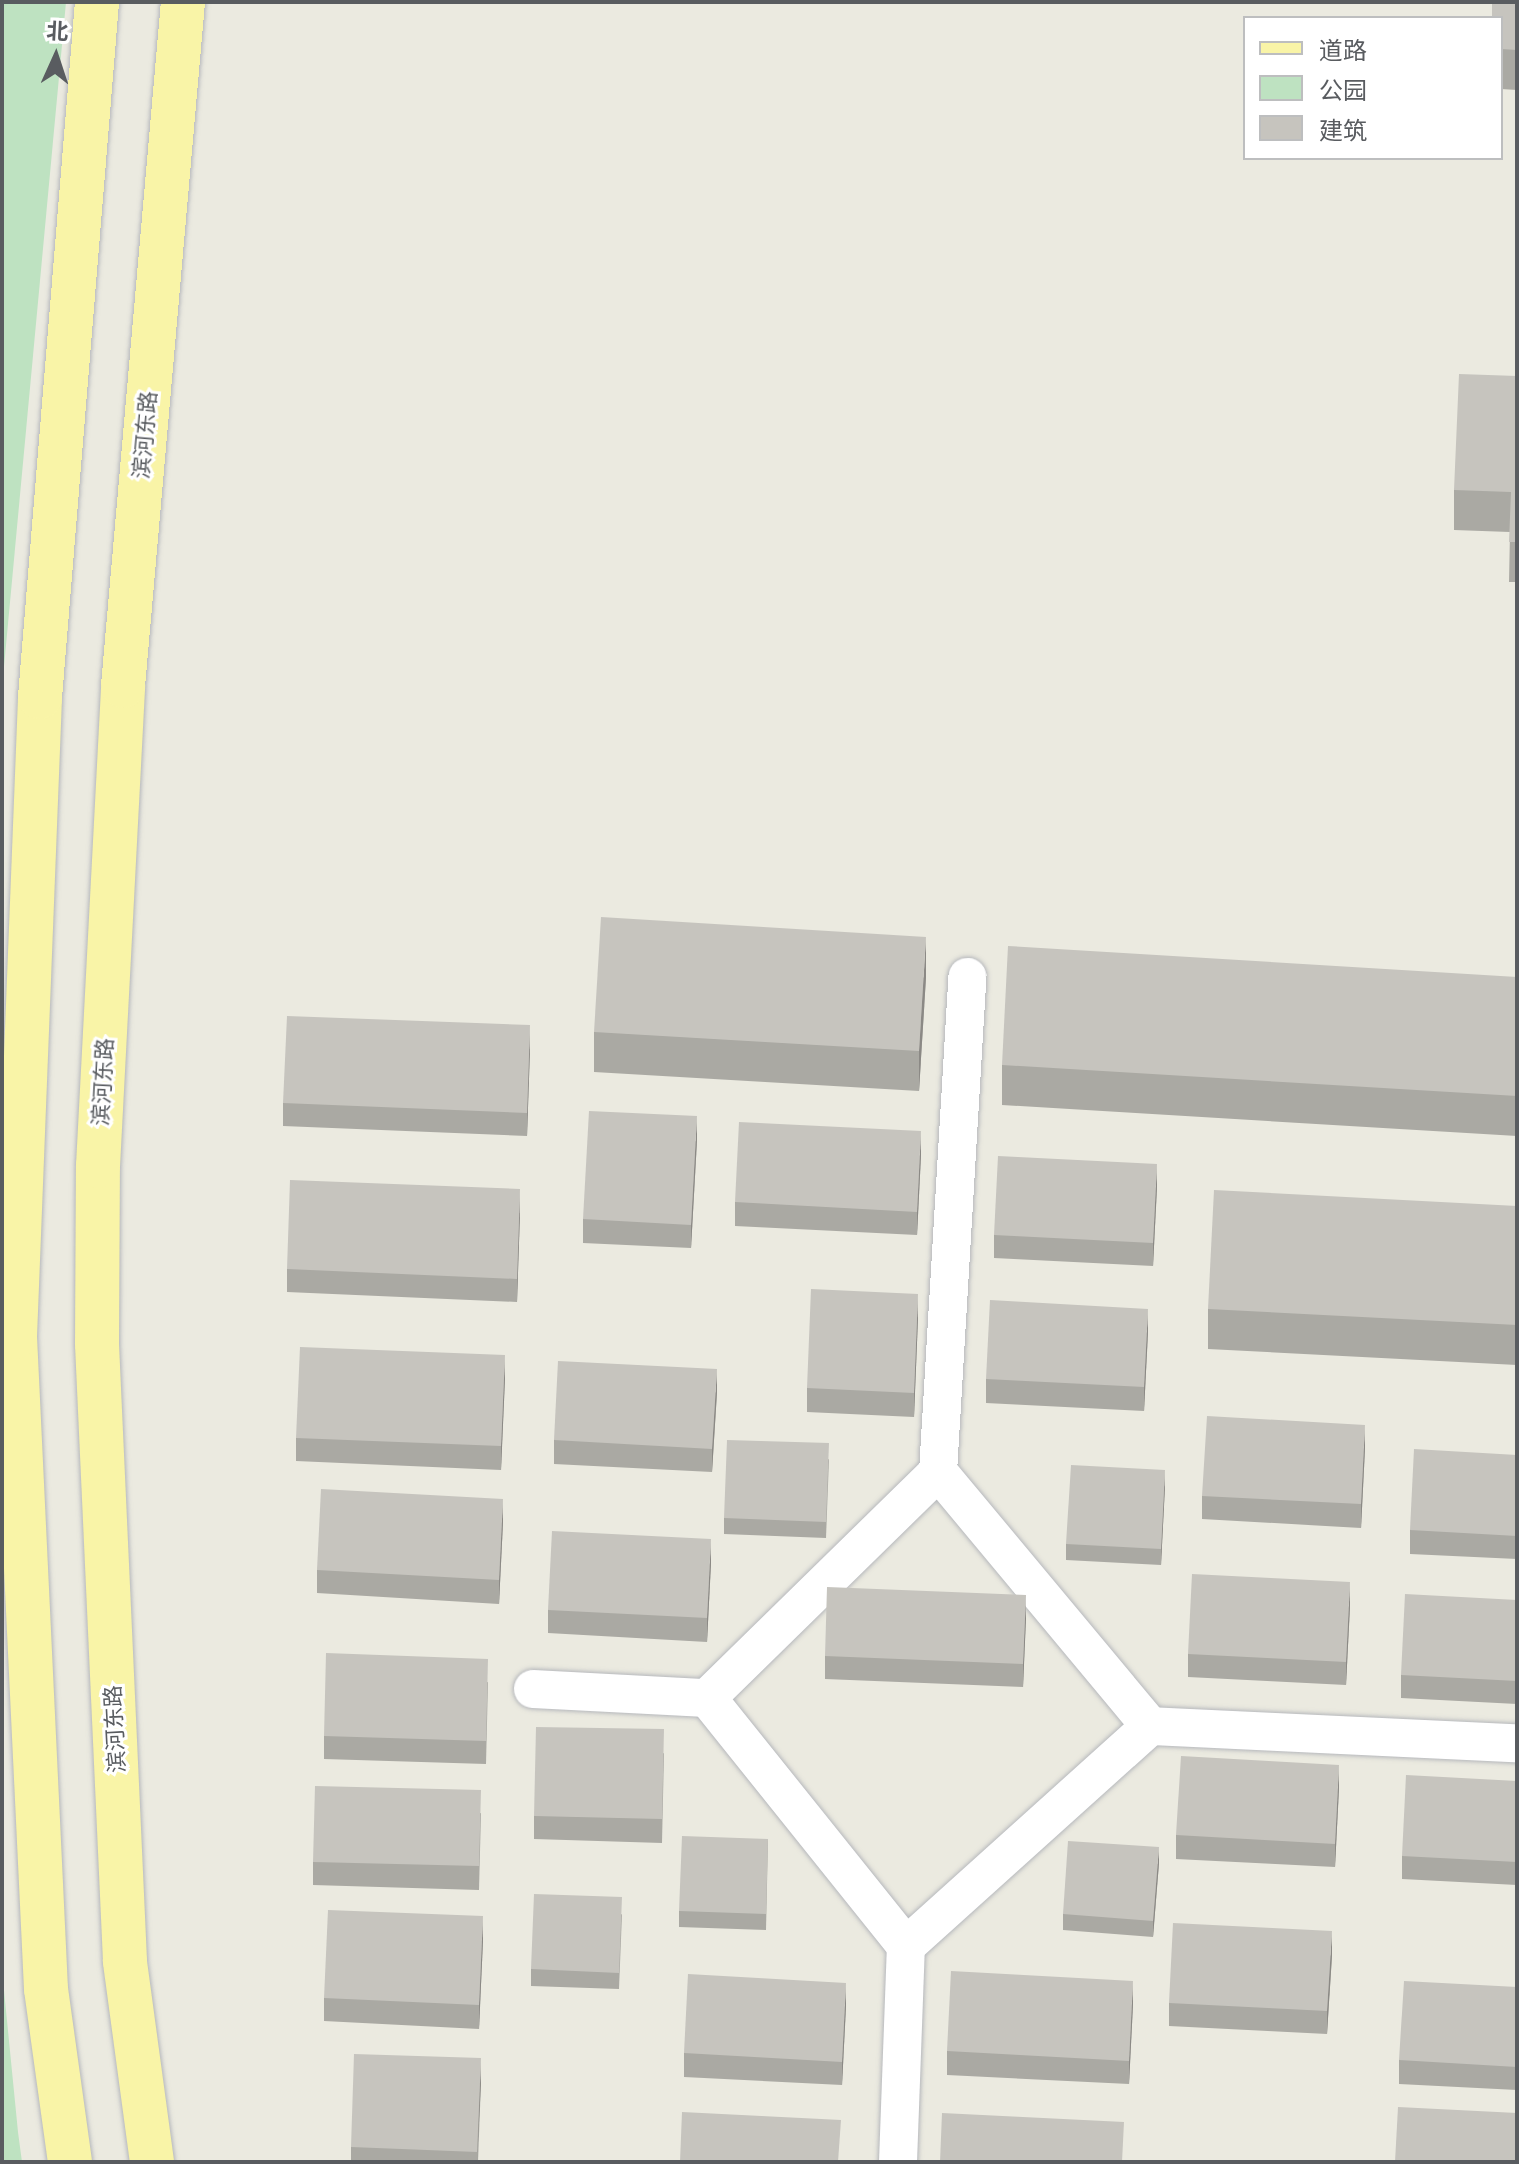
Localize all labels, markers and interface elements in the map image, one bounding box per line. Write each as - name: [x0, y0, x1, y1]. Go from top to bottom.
- north arrow: [16, 16, 96, 96]
- legend: [1243, 16, 1503, 160]
- text: 北: [46, 17, 69, 46]
- text: 道路: [1319, 37, 1367, 65]
- text: 公园: [1319, 77, 1367, 105]
- text: 建筑: [1319, 117, 1367, 145]
- street label: 滨河东路: [128, 390, 162, 480]
- street label: 滨河东路: [88, 1037, 118, 1127]
- street label: 滨河东路: [100, 1684, 130, 1774]

